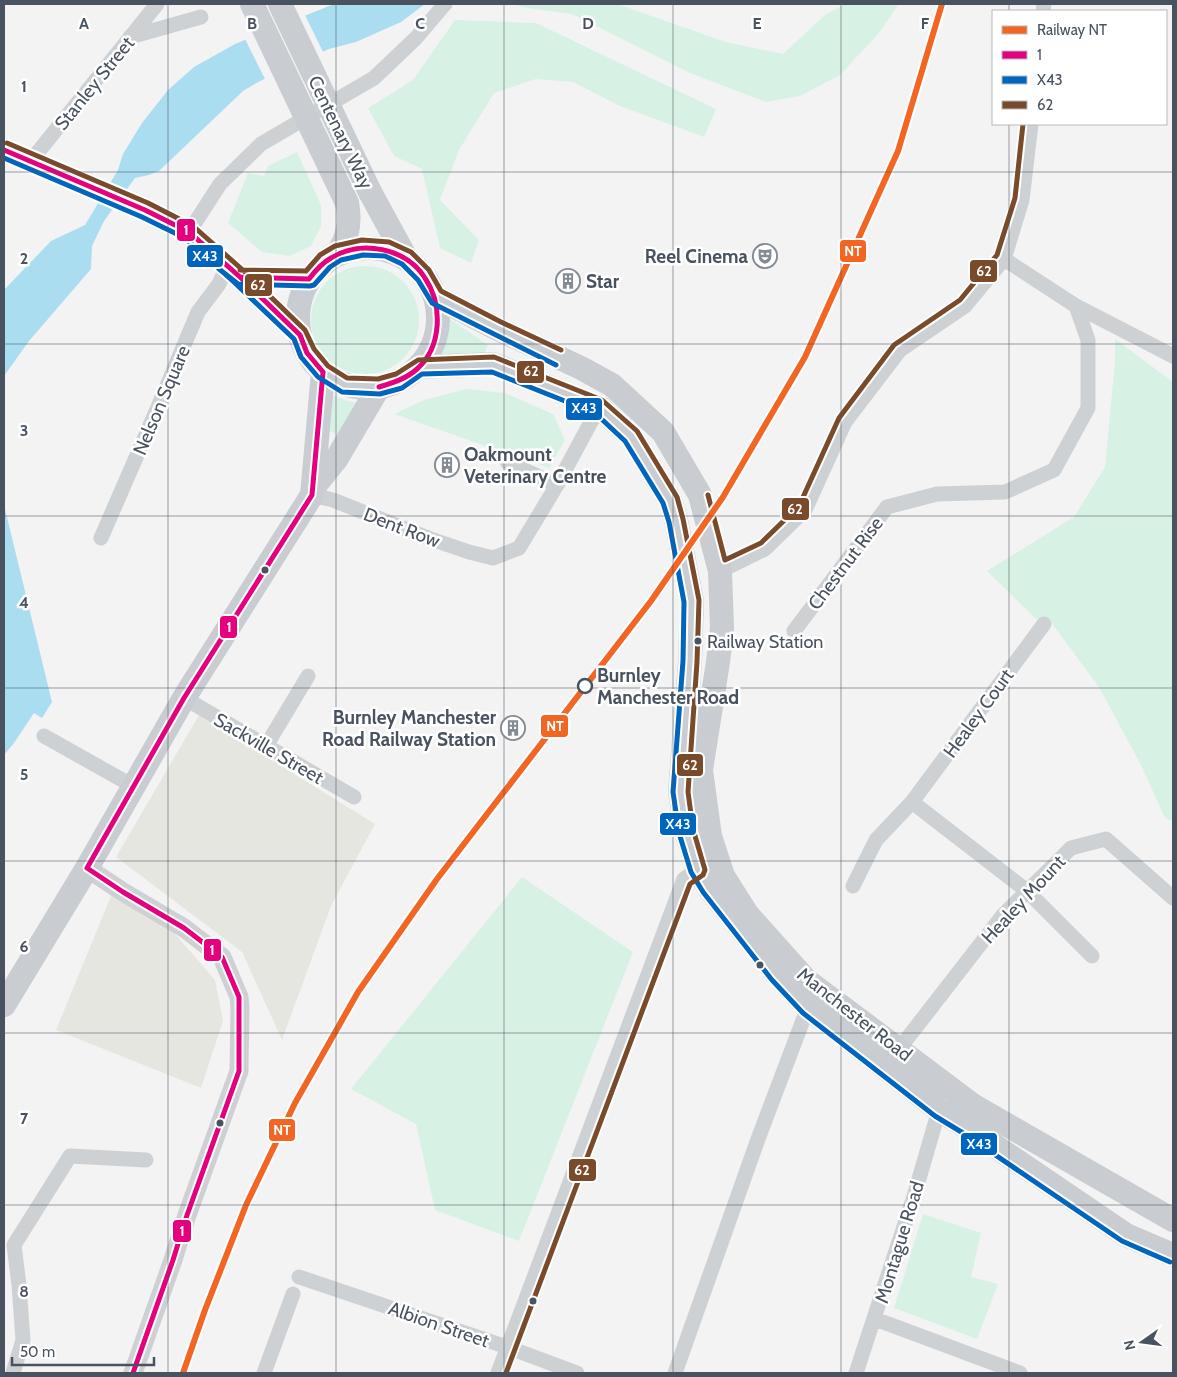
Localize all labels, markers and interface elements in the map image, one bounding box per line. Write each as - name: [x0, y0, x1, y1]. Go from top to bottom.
- legend: [992, 10, 1167, 125]
- text: A: [79, 14, 89, 33]
- text: B: [247, 14, 257, 33]
- text: C: [415, 14, 425, 33]
- text: D: [582, 14, 594, 33]
- text: E: [752, 14, 762, 33]
- text: F: [921, 14, 930, 33]
- text: Railway NT: [1037, 21, 1107, 39]
- street label: Stanley Street: [50, 31, 139, 135]
- text: 1: [1037, 46, 1042, 64]
- text: X43: [1037, 71, 1063, 89]
- street label: Centenary Way: [303, 72, 378, 193]
- text: 1: [21, 77, 27, 96]
- text: 62: [1037, 96, 1054, 114]
- line badge: 1: [176, 218, 196, 242]
- text: 1: [183, 221, 189, 239]
- line badge: NT: [839, 239, 867, 263]
- text: NT: [844, 242, 862, 260]
- theatre icon: Reel Cinema: [752, 243, 778, 269]
- line badge: X43: [186, 244, 224, 268]
- place label: Reel Cinema: [645, 245, 749, 268]
- text: X43: [191, 247, 218, 265]
- text: 2: [20, 249, 28, 268]
- line badge: 62: [969, 259, 998, 283]
- text: 62: [976, 262, 992, 280]
- building icon: Star: [555, 268, 581, 294]
- place label: Star: [586, 270, 620, 293]
- line badge: 62: [244, 273, 273, 297]
- text: 62: [250, 276, 266, 294]
- street label: Nelson Square: [128, 342, 195, 458]
- line badge: 62: [516, 360, 545, 384]
- text: 62: [523, 362, 539, 380]
- line badge: X43: [565, 397, 603, 421]
- text: X43: [570, 399, 597, 417]
- text: 3: [20, 421, 28, 440]
- place label: Oakmount Veterinary Centre: [464, 443, 607, 488]
- building icon: Oakmount Veterinary Centre: [434, 452, 460, 478]
- line badge: 62: [781, 497, 810, 521]
- text: 62: [787, 500, 803, 518]
- street label: Dent Row: [360, 502, 443, 553]
- street label: Chestnut Rise: [803, 512, 888, 614]
- unlabelled marker: [260, 565, 270, 575]
- text: 4: [19, 593, 29, 612]
- line badge: 1: [219, 615, 238, 639]
- text: 1: [226, 618, 232, 636]
- place label: Railway Station: [707, 631, 823, 653]
- marker: Railway Station: [693, 636, 703, 646]
- place label: Burnley Manchester Road: [597, 664, 739, 709]
- street label: Healey Court: [938, 664, 1019, 762]
- marker: Burnley Manchester Road: [577, 678, 593, 694]
- place label: Burnley Manchester Road Railway Station: [322, 706, 497, 751]
- street label: Sackville Street: [210, 708, 328, 789]
- line badge: NT: [540, 714, 569, 738]
- building icon: Burnley Manchester Road Railway Station: [500, 715, 526, 741]
- text: NT: [546, 717, 564, 735]
- line badge: 62: [676, 753, 704, 777]
- text: 62: [682, 756, 698, 774]
- text: 5: [20, 765, 28, 784]
- line badge: X43: [659, 812, 697, 836]
- text: X43: [664, 815, 691, 833]
- street label: Healey Mount: [977, 850, 1070, 948]
- text: 6: [20, 937, 29, 956]
- line badge: 1: [203, 938, 222, 962]
- text: 1: [209, 941, 215, 959]
- unlabelled marker: [755, 960, 765, 970]
- street label: Manchester Road: [793, 963, 917, 1066]
- text: 7: [20, 1109, 29, 1128]
- unlabelled marker: [215, 1118, 225, 1128]
- line badge: NT: [268, 1118, 296, 1142]
- text: NT: [273, 1121, 291, 1139]
- line badge: X43: [960, 1132, 998, 1156]
- text: X43: [965, 1135, 992, 1153]
- line badge: 62: [568, 1158, 597, 1182]
- text: 62: [574, 1161, 590, 1179]
- street label: Montague Road: [870, 1178, 929, 1306]
- line badge: 1: [172, 1219, 192, 1243]
- text: 1: [179, 1222, 185, 1240]
- text: 8: [19, 1282, 29, 1301]
- unlabelled marker: [528, 1296, 538, 1306]
- street label: Albion Street: [386, 1297, 493, 1353]
- north arrow: [1117, 1317, 1167, 1367]
- scale bar: [12, 1334, 155, 1366]
- text: N: [1119, 1338, 1139, 1352]
- text: 50 m: [20, 1343, 55, 1361]

